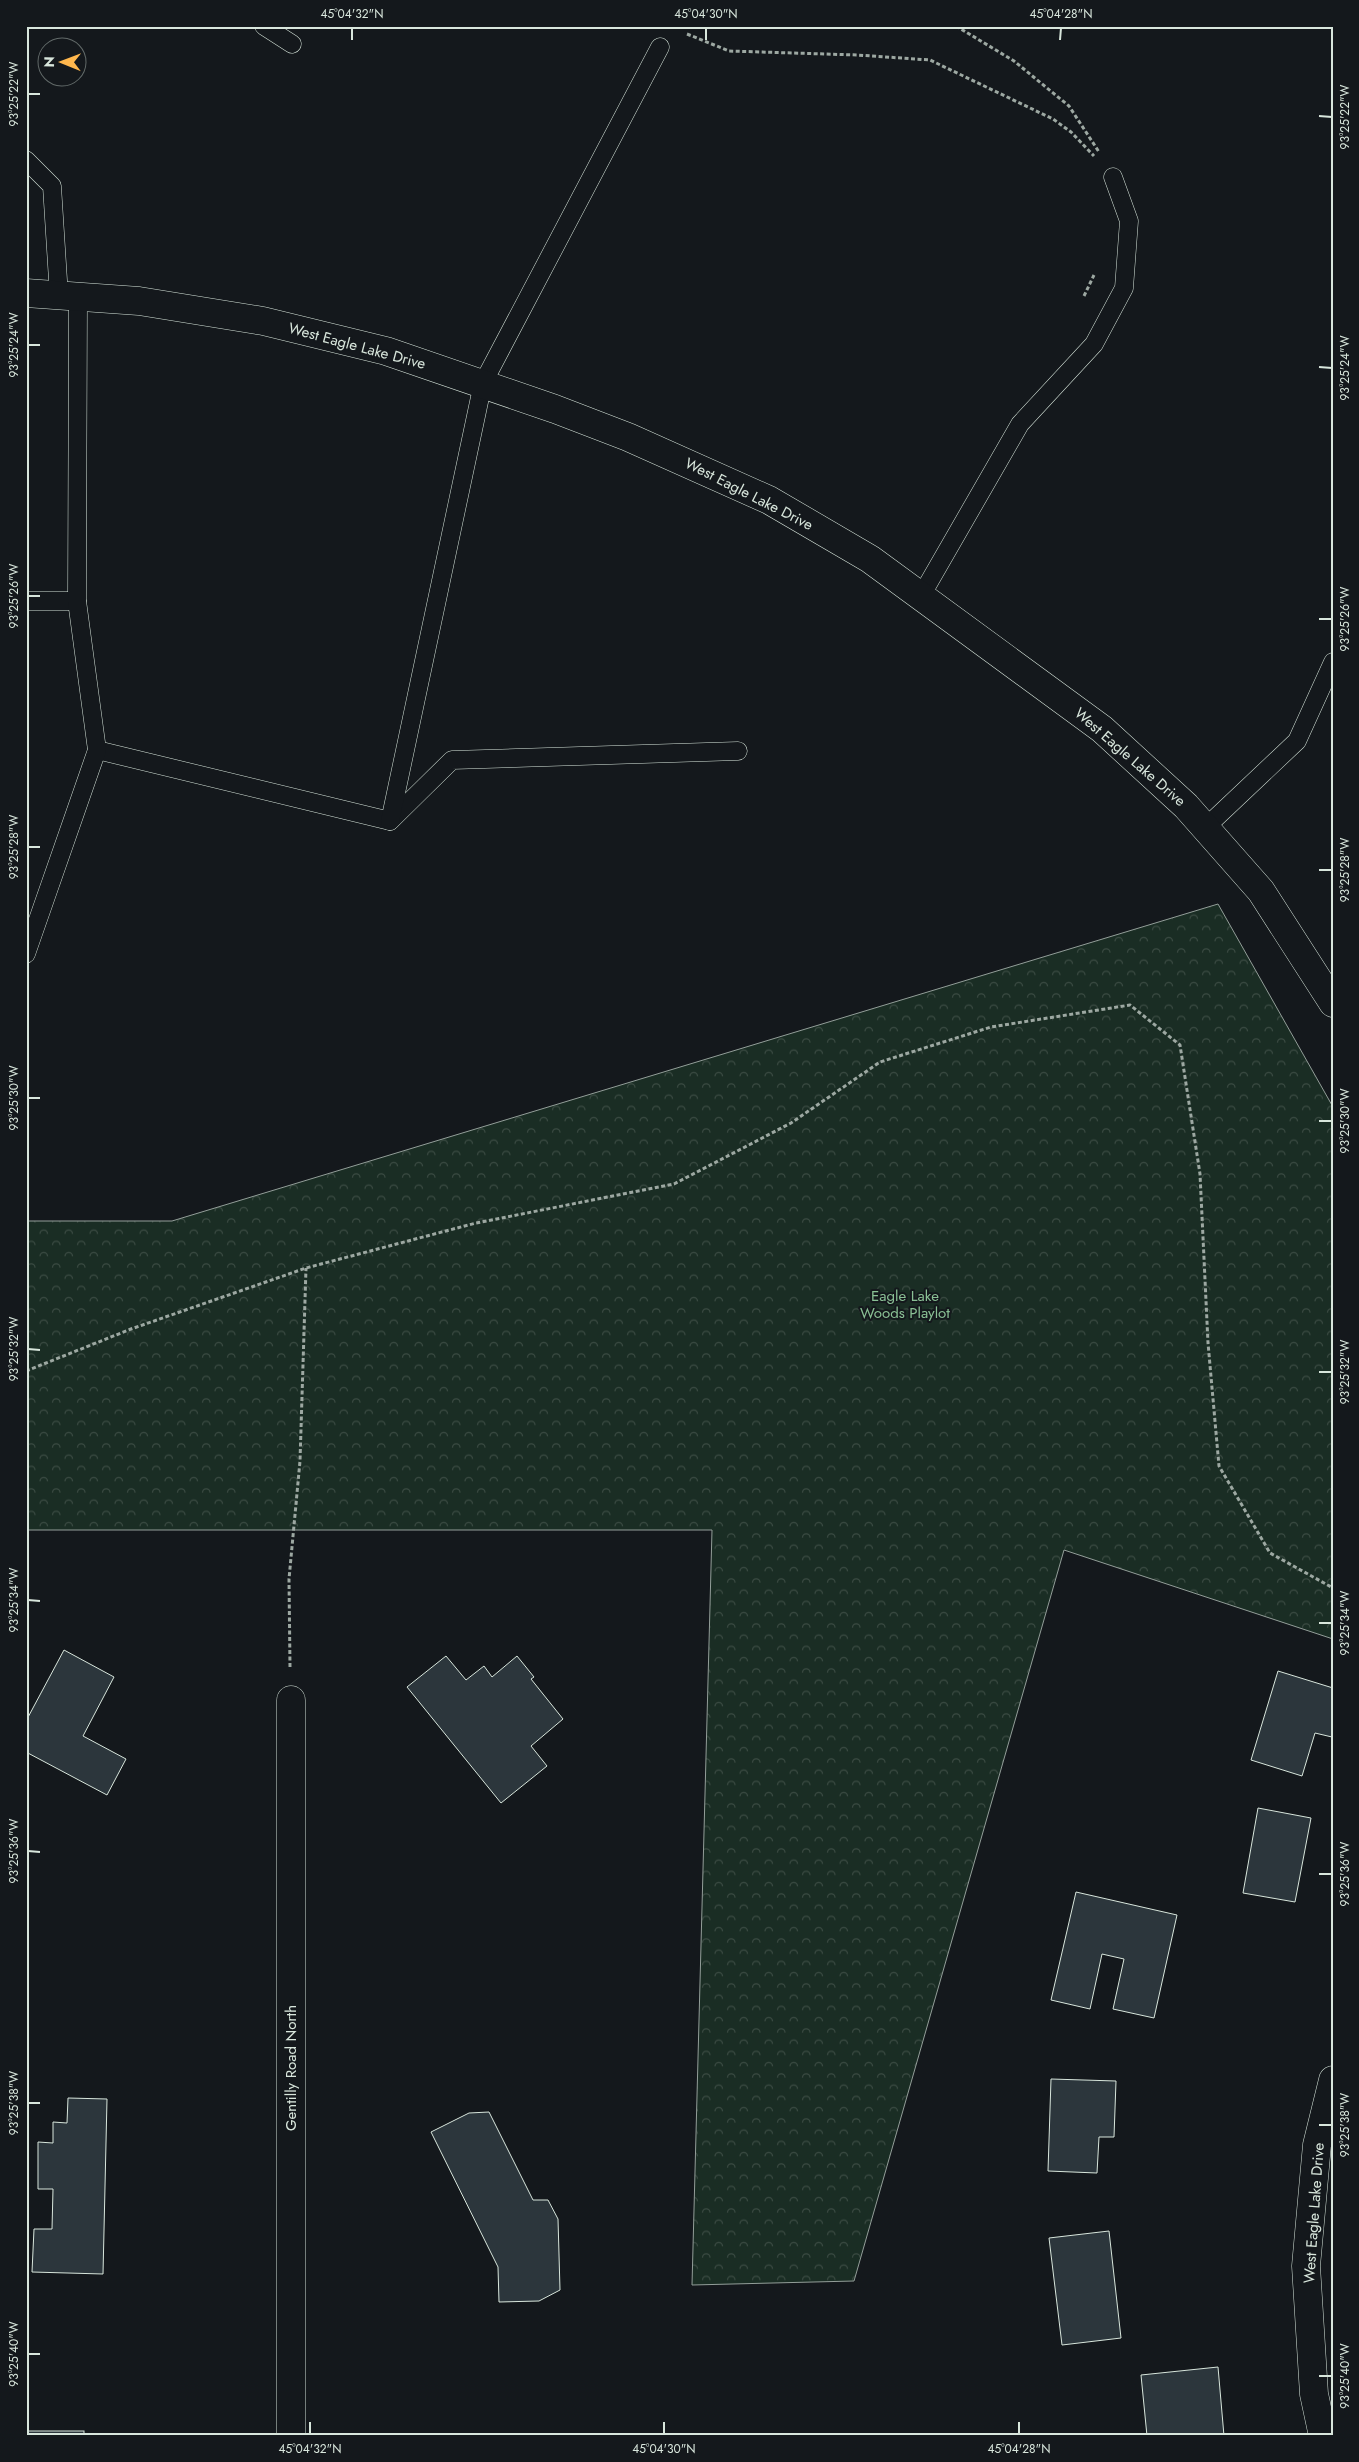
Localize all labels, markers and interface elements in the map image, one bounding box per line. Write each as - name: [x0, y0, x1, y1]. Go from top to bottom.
- text: 45°04'32"N: [321, 5, 383, 23]
- text: 45°04'30"N: [674, 5, 738, 23]
- text: 45°04'28"N: [1030, 5, 1092, 23]
- north arrow: [38, 38, 88, 88]
- text: N: [39, 56, 59, 68]
- text: 93°25'22"W: [5, 61, 23, 126]
- text: 93°25'22"W: [1336, 84, 1354, 149]
- text: 93°25'24"W: [5, 312, 23, 378]
- street label: West Eagle Lake Drive: [286, 317, 428, 375]
- text: 93°25'24"W: [1336, 335, 1354, 401]
- street label: West Eagle Lake Drive: [681, 452, 817, 536]
- text: 93°25'26"W: [5, 563, 23, 629]
- text: 93°25'26"W: [1336, 586, 1354, 652]
- street label: West Eagle Lake Drive: [1070, 702, 1191, 812]
- text: 93°25'28"W: [5, 815, 23, 879]
- text: 93°25'28"W: [1336, 838, 1354, 902]
- text: 93°25'30"W: [5, 1065, 23, 1131]
- text: 93°25'30"W: [1336, 1088, 1354, 1154]
- park label: Eagle Lake Woods Playlot: [860, 1285, 950, 1324]
- text: 93°25'32"W: [5, 1317, 23, 1381]
- text: 93°25'32"W: [1336, 1340, 1354, 1404]
- text: 93°25'34"W: [5, 1567, 23, 1632]
- text: 93°25'34"W: [1336, 1590, 1354, 1655]
- text: 93°25'36"W: [5, 1819, 23, 1883]
- text: 93°25'36"W: [1336, 1842, 1354, 1906]
- street label: Gentilly Road North: [280, 2005, 302, 2131]
- text: 93°25'38"W: [5, 2071, 23, 2135]
- text: 93°25'38"W: [1336, 2093, 1354, 2157]
- street label: West Eagle Lake Drive: [1298, 2142, 1330, 2284]
- text: 93°25'40"W: [5, 2321, 23, 2387]
- text: 93°25'40"W: [1336, 2343, 1354, 2409]
- text: 45°04'32"N: [279, 2440, 341, 2458]
- text: 45°04'30"N: [632, 2440, 696, 2458]
- text: 45°04'28"N: [988, 2440, 1050, 2458]

